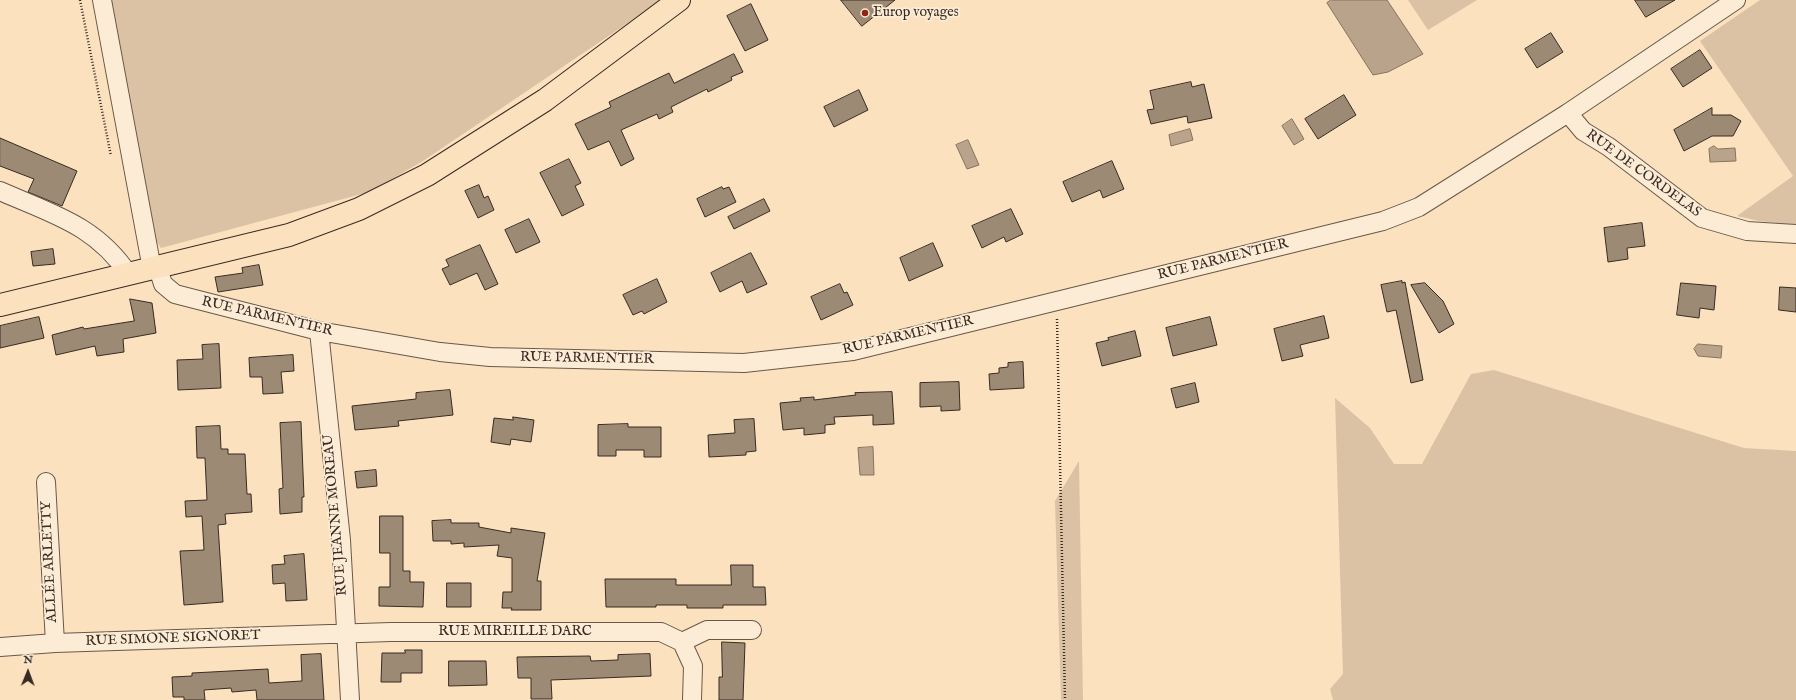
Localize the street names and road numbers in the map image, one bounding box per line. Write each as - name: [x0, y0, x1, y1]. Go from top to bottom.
- street label: RUE DE CORDELAS: [1582, 127, 1704, 221]
- street label: RUE PARMENTIER: [1156, 236, 1290, 284]
- street label: RUE PARMENTIER: [200, 294, 334, 340]
- street label: RUE PARMENTIER: [841, 313, 975, 359]
- street label: RUE PARMENTIER: [520, 349, 654, 369]
- street label: RUE JEANNE MOREAU: [321, 434, 351, 596]
- street label: ALLÉE ARLETTY: [38, 501, 62, 623]
- street label: RUE MIREILLE DARC: [438, 624, 592, 640]
- street label: RUE SIMONE SIGNORET: [85, 628, 261, 650]

